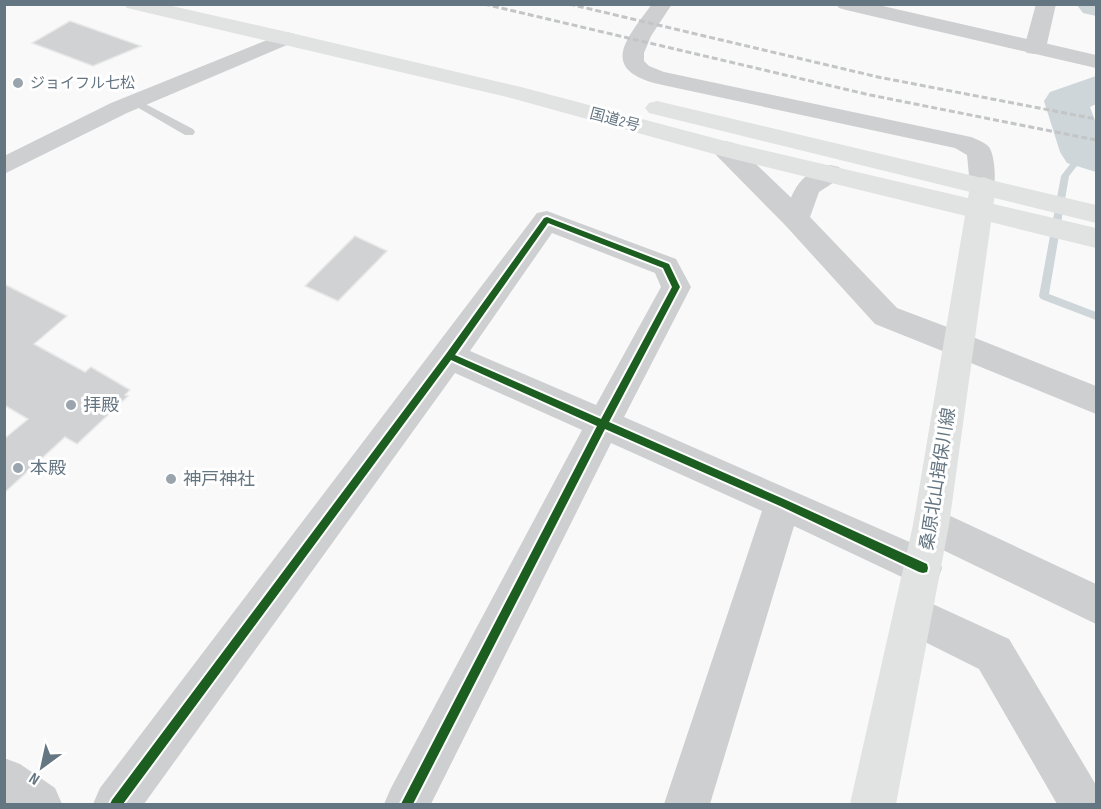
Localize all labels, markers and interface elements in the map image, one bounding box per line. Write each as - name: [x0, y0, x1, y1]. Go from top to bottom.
- place label: ジョイフル七松: [30, 74, 135, 93]
- marker: ジョイフル七松: [11, 76, 25, 90]
- street label: 国道2号: [588, 104, 642, 136]
- place label: 拝殿: [83, 395, 119, 416]
- marker: 拝殿: [64, 398, 78, 412]
- street label: 桑原北山揖保川線: [916, 406, 960, 552]
- place label: 本殿: [30, 458, 66, 479]
- marker: 本殿: [11, 461, 25, 475]
- place label: 神戸神社: [183, 469, 255, 490]
- marker: 神戸神社: [164, 472, 178, 486]
- north arrow: [12, 737, 72, 797]
- text: N: [26, 768, 43, 789]

